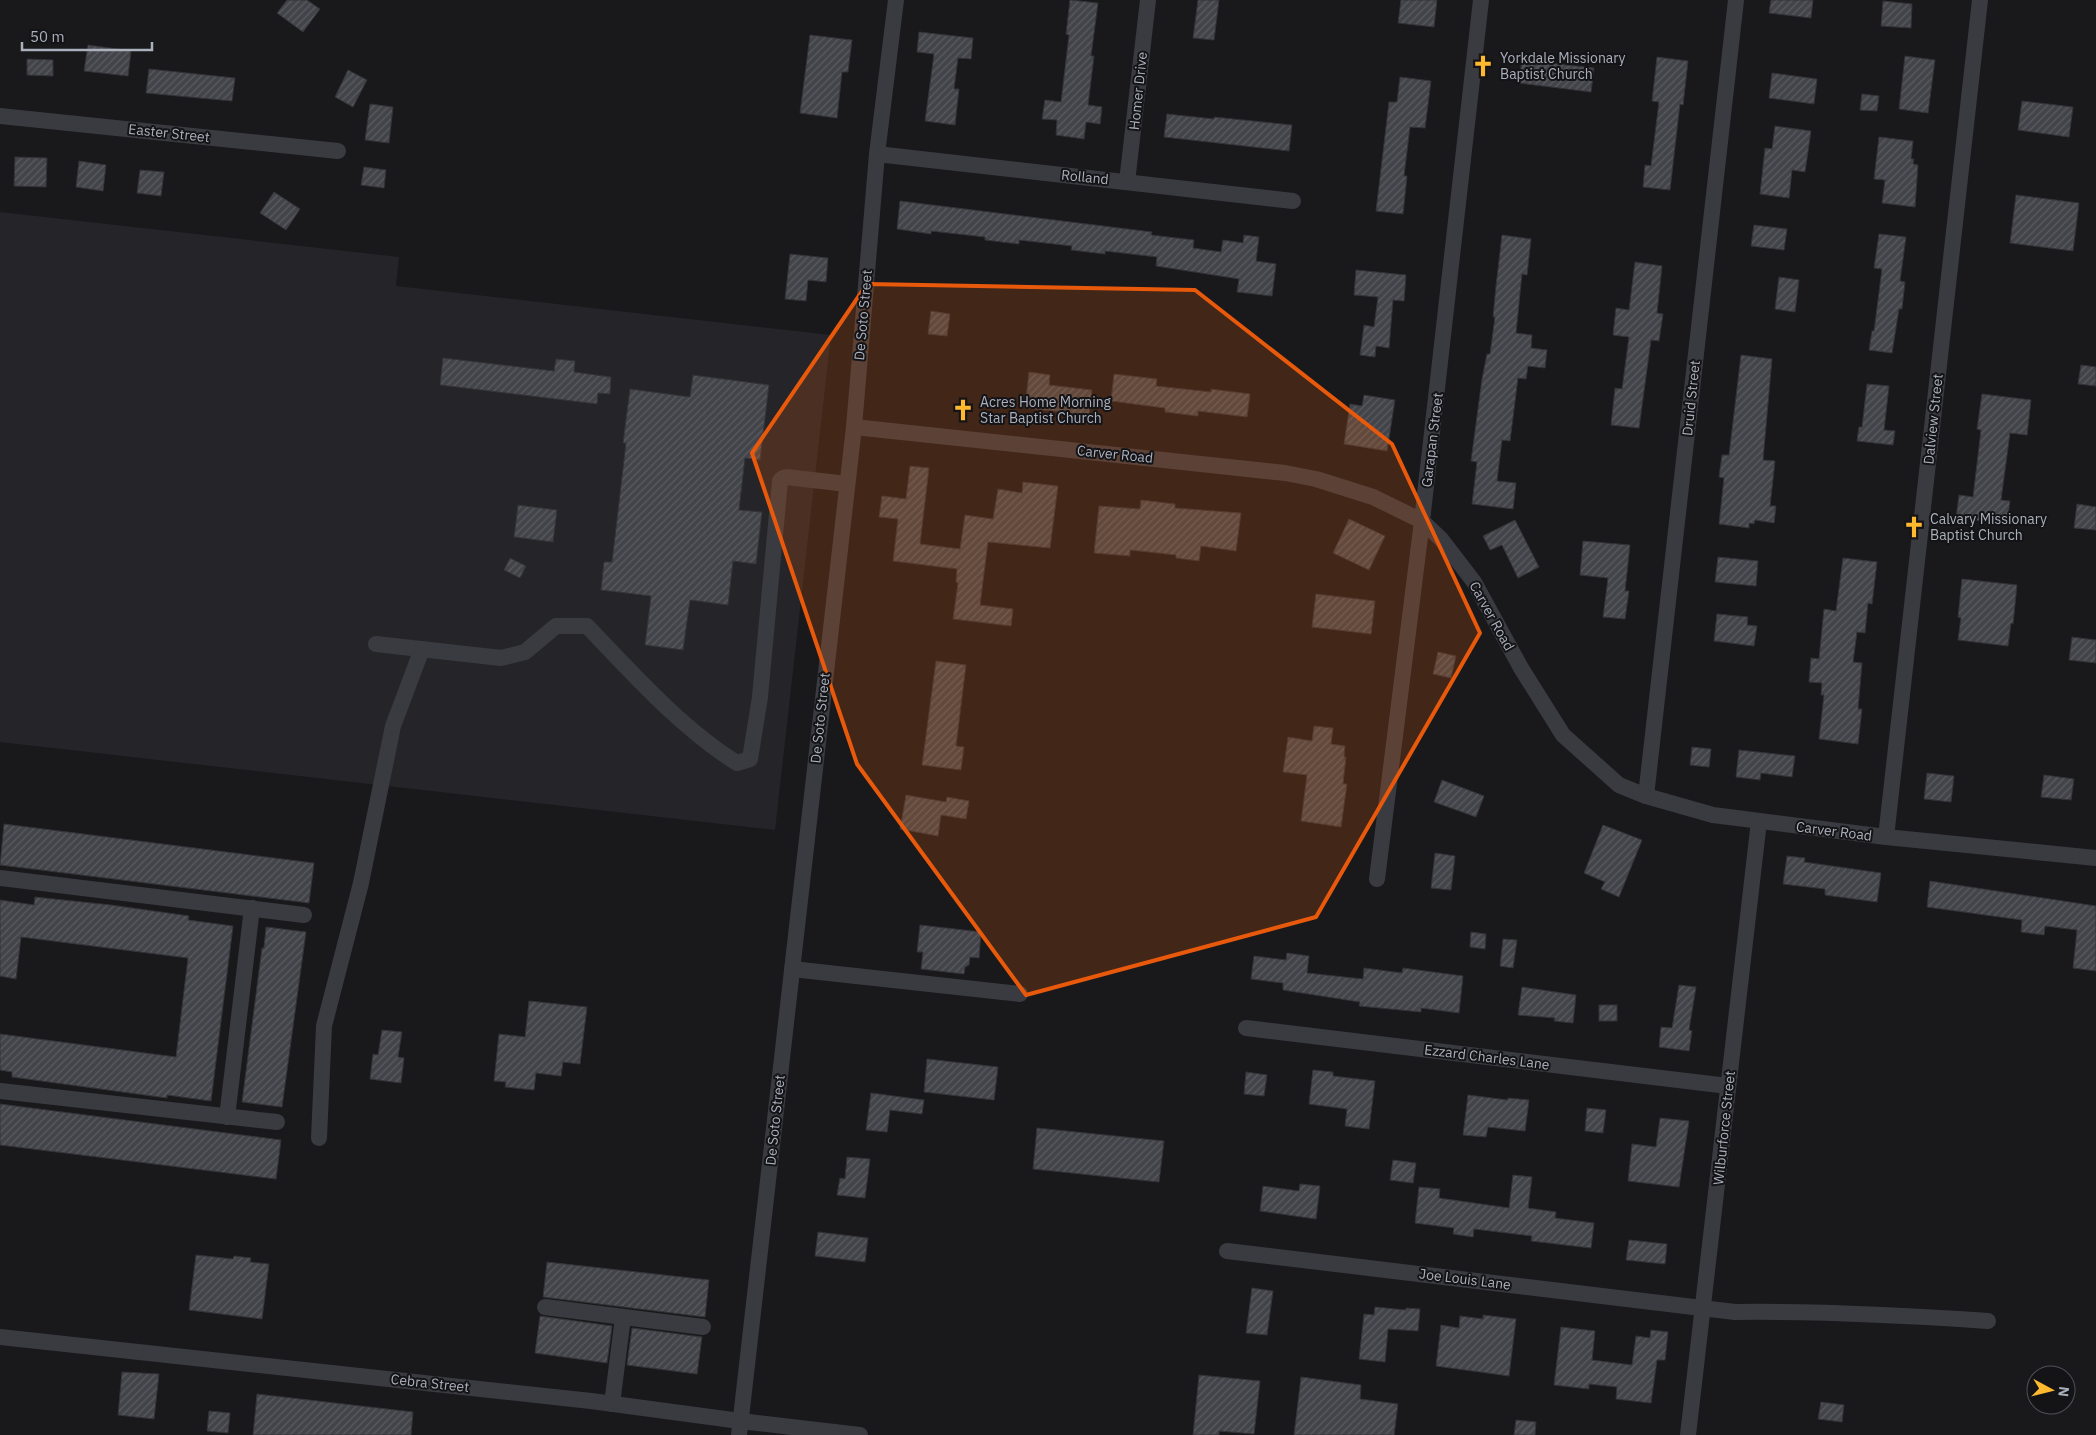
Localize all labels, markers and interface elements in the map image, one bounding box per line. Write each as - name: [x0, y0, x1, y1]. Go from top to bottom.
- scale bar: [22, 20, 152, 52]
- text: 50 m: [30, 27, 65, 46]
- place label: Yorkdale Missionary Baptist Church: [1500, 49, 1626, 83]
- street label: Homer Drive: [1125, 51, 1151, 131]
- church icon: Yorkdale Missionary Baptist Church: [1470, 53, 1496, 79]
- street label: Easter Street: [127, 120, 211, 146]
- street label: Rolland: [1060, 166, 1110, 188]
- street label: De Soto Street: [850, 269, 876, 361]
- street label: Druid Street: [1678, 359, 1704, 437]
- street label: Dalview Street: [1919, 373, 1947, 465]
- street label: Garapan Street: [1417, 392, 1447, 488]
- place label: Acres Home Morning Star Baptist Church: [980, 393, 1112, 427]
- church icon: Acres Home Morning Star Baptist Church: [950, 397, 976, 423]
- street label: Carver Road: [1076, 441, 1154, 467]
- place label: Calvary Missionary Baptist Church: [1930, 510, 2047, 544]
- church icon: Calvary Missionary Baptist Church: [1901, 514, 1927, 540]
- street label: Carver Road: [1466, 578, 1518, 654]
- street label: De Soto Street: [806, 672, 834, 764]
- street label: Carver Road: [1795, 817, 1873, 845]
- street label: Ezzard Charles Lane: [1423, 1040, 1551, 1074]
- street label: Wilburforce Street: [1709, 1070, 1739, 1186]
- street label: De Soto Street: [761, 1074, 789, 1166]
- street label: Joe Louis Lane: [1418, 1264, 1512, 1294]
- north arrow: [2026, 1365, 2076, 1415]
- street label: Cebra Street: [390, 1370, 470, 1396]
- text: N: [2054, 1385, 2073, 1398]

